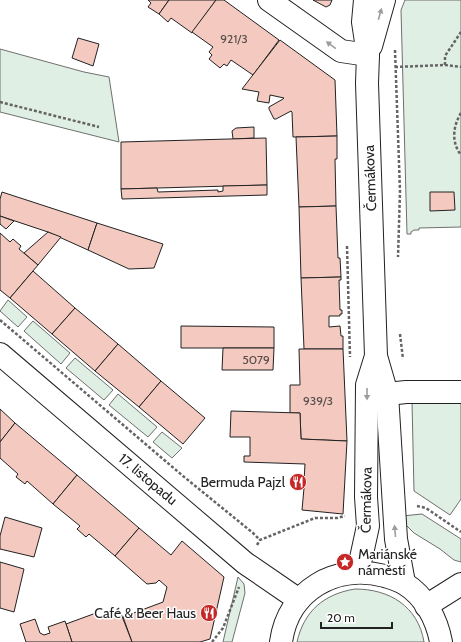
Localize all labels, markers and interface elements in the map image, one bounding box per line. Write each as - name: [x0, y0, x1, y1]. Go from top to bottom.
- one-way arrow: [377, 8, 383, 20]
- house number: 921/3: [220, 31, 248, 46]
- one-way arrow: [326, 41, 337, 49]
- street label: Čermákova: [360, 144, 380, 211]
- house number: 5079: [242, 352, 270, 367]
- one-way arrow: [364, 388, 370, 401]
- house number: 939/3: [303, 393, 333, 408]
- street label: 17. listopadu: [115, 449, 181, 509]
- street label: Čermákova: [356, 466, 376, 533]
- restaurant icon: Bermuda Pajzl: [288, 472, 308, 492]
- place label: Bermuda Pajzl: [200, 473, 286, 491]
- one-way arrow: [392, 525, 398, 537]
- place label: Mariánské náměstí: [358, 545, 417, 579]
- place icon: Mariánské náměstí: [335, 552, 355, 572]
- restaurant icon: Café & Beer Haus: [199, 603, 219, 623]
- place label: Café & Beer Haus: [94, 604, 196, 622]
- scale bar: [321, 604, 392, 630]
- text: 20 m: [327, 610, 355, 625]

